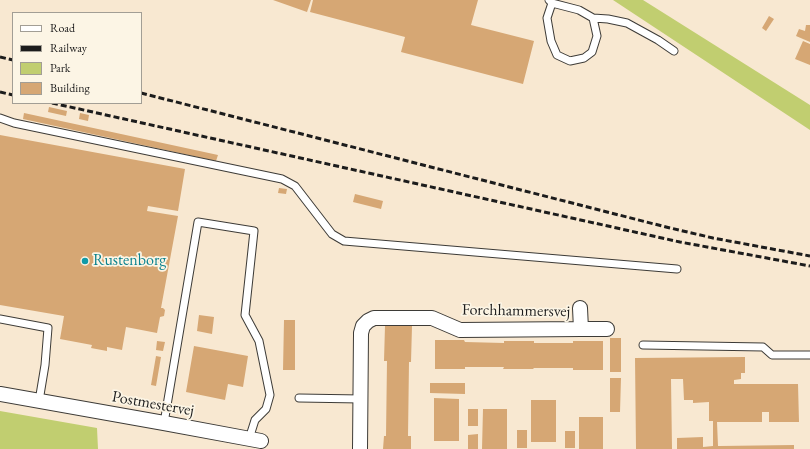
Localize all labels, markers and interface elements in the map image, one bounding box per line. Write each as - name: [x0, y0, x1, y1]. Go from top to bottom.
- legend: [12, 12, 142, 104]
- text: Road: [50, 20, 75, 36]
- text: Railway: [50, 40, 87, 56]
- text: Park: [50, 60, 70, 76]
- text: Building: [50, 80, 90, 96]
- place label: Rustenborg: [93, 251, 166, 271]
- marker: Rustenborg: [80, 256, 90, 266]
- street label: Forchhammersvej: [462, 300, 570, 322]
- street label: Postmestervej: [110, 387, 196, 421]

